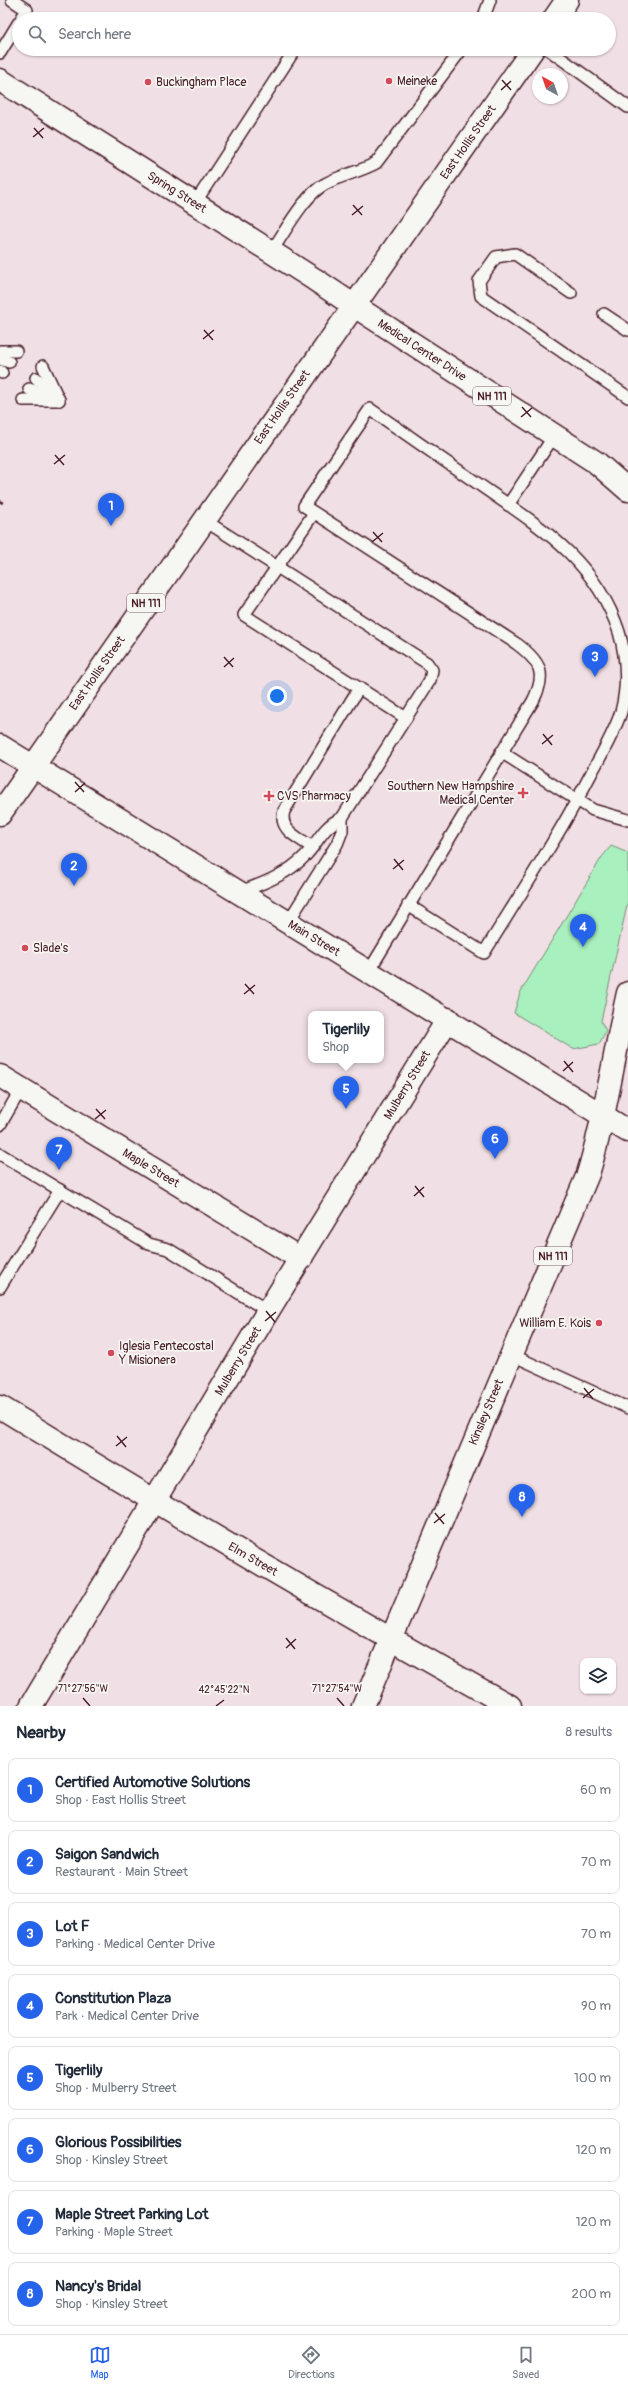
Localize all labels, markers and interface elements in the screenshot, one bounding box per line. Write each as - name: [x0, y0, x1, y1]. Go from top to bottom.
- search box: [12, 12, 616, 56]
- icon: search: [26, 23, 48, 45]
- text: Search here: [58, 25, 131, 44]
- north arrow: [532, 68, 568, 104]
- place label: Meineke: [397, 74, 437, 89]
- place label: Buckingham Place: [156, 75, 247, 90]
- marker: Meineke: [384, 76, 394, 86]
- marker: Buckingham Place: [143, 77, 153, 87]
- street label: East Hollis Street: [437, 102, 500, 182]
- street label: Spring Street: [144, 168, 209, 217]
- street label: Medical Center Drive: [375, 316, 469, 385]
- street label: East Hollis Street: [251, 367, 314, 447]
- road number: NH 111: [473, 387, 511, 405]
- pin: 1: [98, 493, 124, 526]
- road number: NH 111: [127, 594, 165, 612]
- street label: East Hollis Street: [66, 633, 129, 713]
- pin: 3: [582, 644, 608, 677]
- your location: [267, 686, 287, 706]
- place label: Southern New Hampshire Medical Center: [387, 779, 515, 808]
- marker: Southern New Hampshire Medical Center: [517, 787, 529, 799]
- place label: CVS Pharmacy: [277, 789, 351, 804]
- marker: CVS Pharmacy: [264, 791, 274, 801]
- pin: 2: [61, 853, 87, 886]
- pin: 4: [570, 914, 596, 947]
- street label: Main Street: [285, 917, 343, 960]
- place label: Slade's: [33, 941, 69, 956]
- marker: Slade's: [20, 943, 30, 953]
- popup: [308, 1011, 384, 1063]
- text: Tigerlily: [322, 1020, 370, 1039]
- text: Shop: [322, 1039, 349, 1055]
- street label: Mulberry Street: [381, 1048, 434, 1123]
- pin: 5: [333, 1076, 359, 1109]
- pin: 6: [482, 1126, 508, 1159]
- pin: 7: [46, 1137, 72, 1170]
- street label: Maple Street: [120, 1146, 182, 1191]
- road number: NH 111: [534, 1247, 572, 1265]
- place label: William E. Kois: [519, 1316, 592, 1331]
- marker: William E. Kois: [594, 1318, 604, 1328]
- street label: Mulberry Street: [212, 1324, 265, 1399]
- place label: Iglesia Pentecostal Y Misionera: [118, 1339, 214, 1368]
- marker: Iglesia Pentecostal Y Misionera: [106, 1348, 116, 1358]
- street label: Kinsley Street: [466, 1377, 507, 1447]
- pin: 8: [509, 1484, 535, 1517]
- street label: Elm Street: [225, 1539, 280, 1580]
- map controls: [580, 1658, 616, 1694]
- button: layers: [580, 1658, 616, 1694]
- text: 71°27'56"W: [58, 1683, 109, 1695]
- text: 71°27'54"W: [312, 1683, 363, 1695]
- text: 42°45'22"N: [199, 1684, 250, 1696]
- text: Nearby: [16, 1722, 65, 1743]
- text: 8 results: [566, 1724, 612, 1740]
- text: Certified Automotive Solutions: [55, 1773, 250, 1792]
- text: 1: [27, 1782, 33, 1798]
- text: 60 m: [580, 1782, 611, 1798]
- text: Shop · East Hollis Street: [55, 1792, 186, 1808]
- text: Saigon Sandwich: [55, 1845, 159, 1864]
- text: 2: [26, 1854, 34, 1870]
- text: 70 m: [581, 1854, 611, 1870]
- text: Restaurant · Main Street: [55, 1864, 188, 1880]
- text: Lot F: [55, 1917, 90, 1936]
- text: 3: [26, 1926, 34, 1942]
- text: 70 m: [581, 1926, 611, 1942]
- text: Parking · Medical Center Drive: [55, 1936, 215, 1952]
- text: Constitution Plaza: [55, 1989, 171, 2008]
- text: 4: [26, 1998, 34, 2014]
- text: 90 m: [581, 1998, 611, 2014]
- text: Park · Medical Center Drive: [55, 2008, 199, 2024]
- text: Tigerlily: [55, 2061, 103, 2080]
- text: 5: [26, 2070, 34, 2086]
- text: 100 m: [574, 2070, 611, 2086]
- text: Shop · Mulberry Street: [55, 2080, 176, 2096]
- text: Glorious Possibilities: [55, 2133, 182, 2152]
- text: 6: [26, 2142, 34, 2158]
- text: 120 m: [575, 2142, 611, 2158]
- text: Shop · Kinsley Street: [55, 2152, 168, 2168]
- text: Maple Street Parking Lot: [55, 2205, 209, 2224]
- text: 7: [27, 2214, 33, 2230]
- text: 120 m: [575, 2214, 611, 2230]
- text: Parking · Maple Street: [55, 2224, 173, 2240]
- text: Nancy's Bridal: [55, 2277, 141, 2296]
- text: 8: [27, 2286, 33, 2302]
- text: 200 m: [572, 2286, 611, 2302]
- text: Shop · Kinsley Street: [55, 2296, 168, 2312]
- tab: Map: [89, 2344, 111, 2381]
- tab: Directions: [288, 2344, 335, 2381]
- tab: Saved: [512, 2344, 539, 2381]

